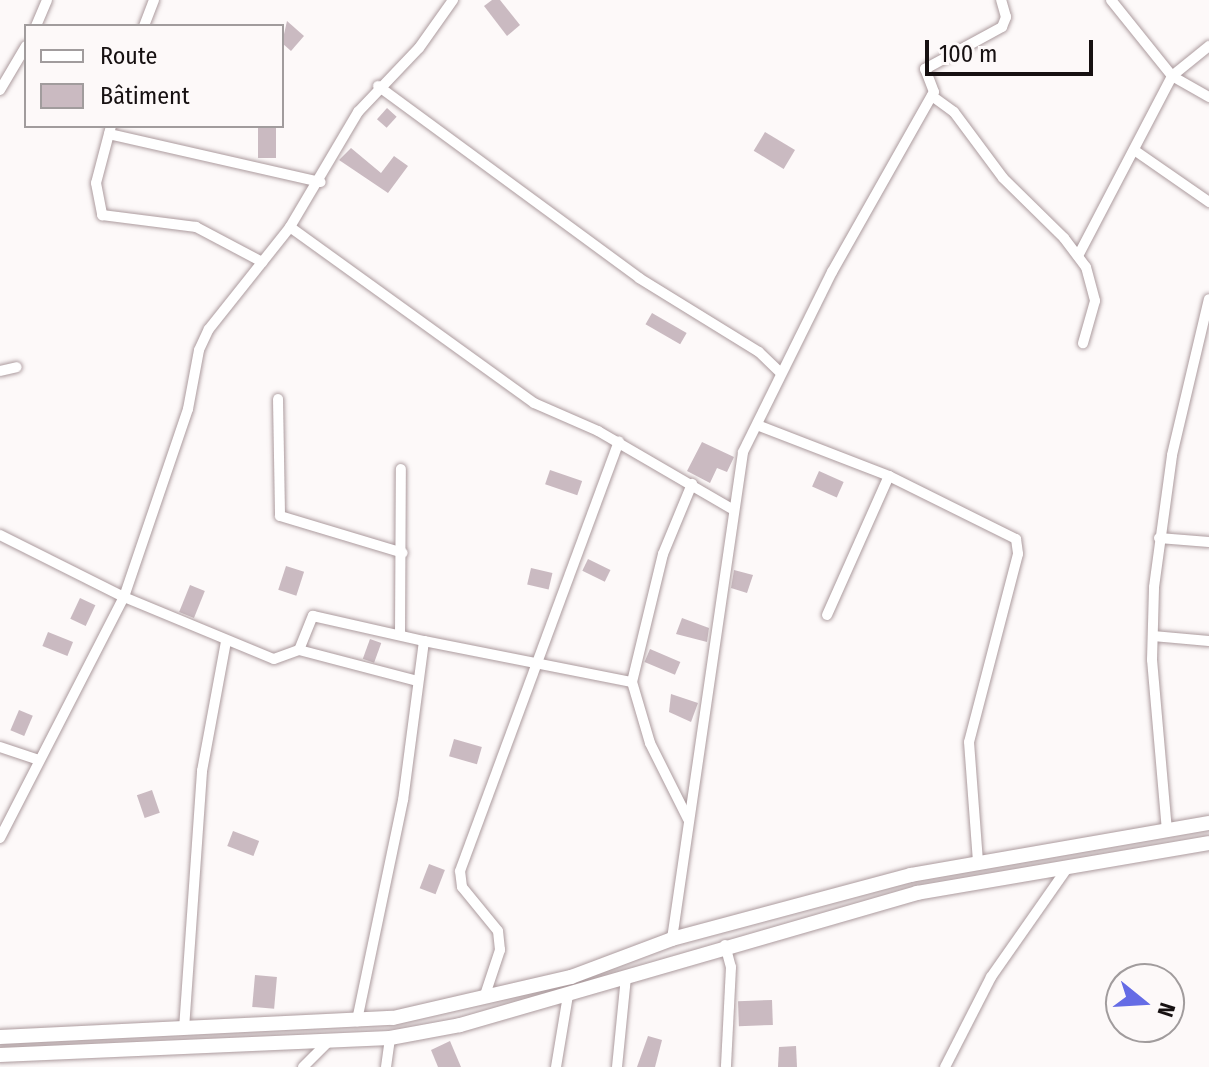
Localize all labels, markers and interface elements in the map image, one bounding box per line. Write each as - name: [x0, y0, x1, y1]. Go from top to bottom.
- legend: [24, 24, 284, 128]
- scale bar: [929, 24, 1097, 74]
- text: 100 m: [939, 40, 997, 68]
- text: Route: [100, 42, 157, 70]
- text: Bâtiment: [100, 82, 190, 110]
- north arrow: [1105, 963, 1185, 1043]
- text: N: [1152, 1000, 1181, 1020]

